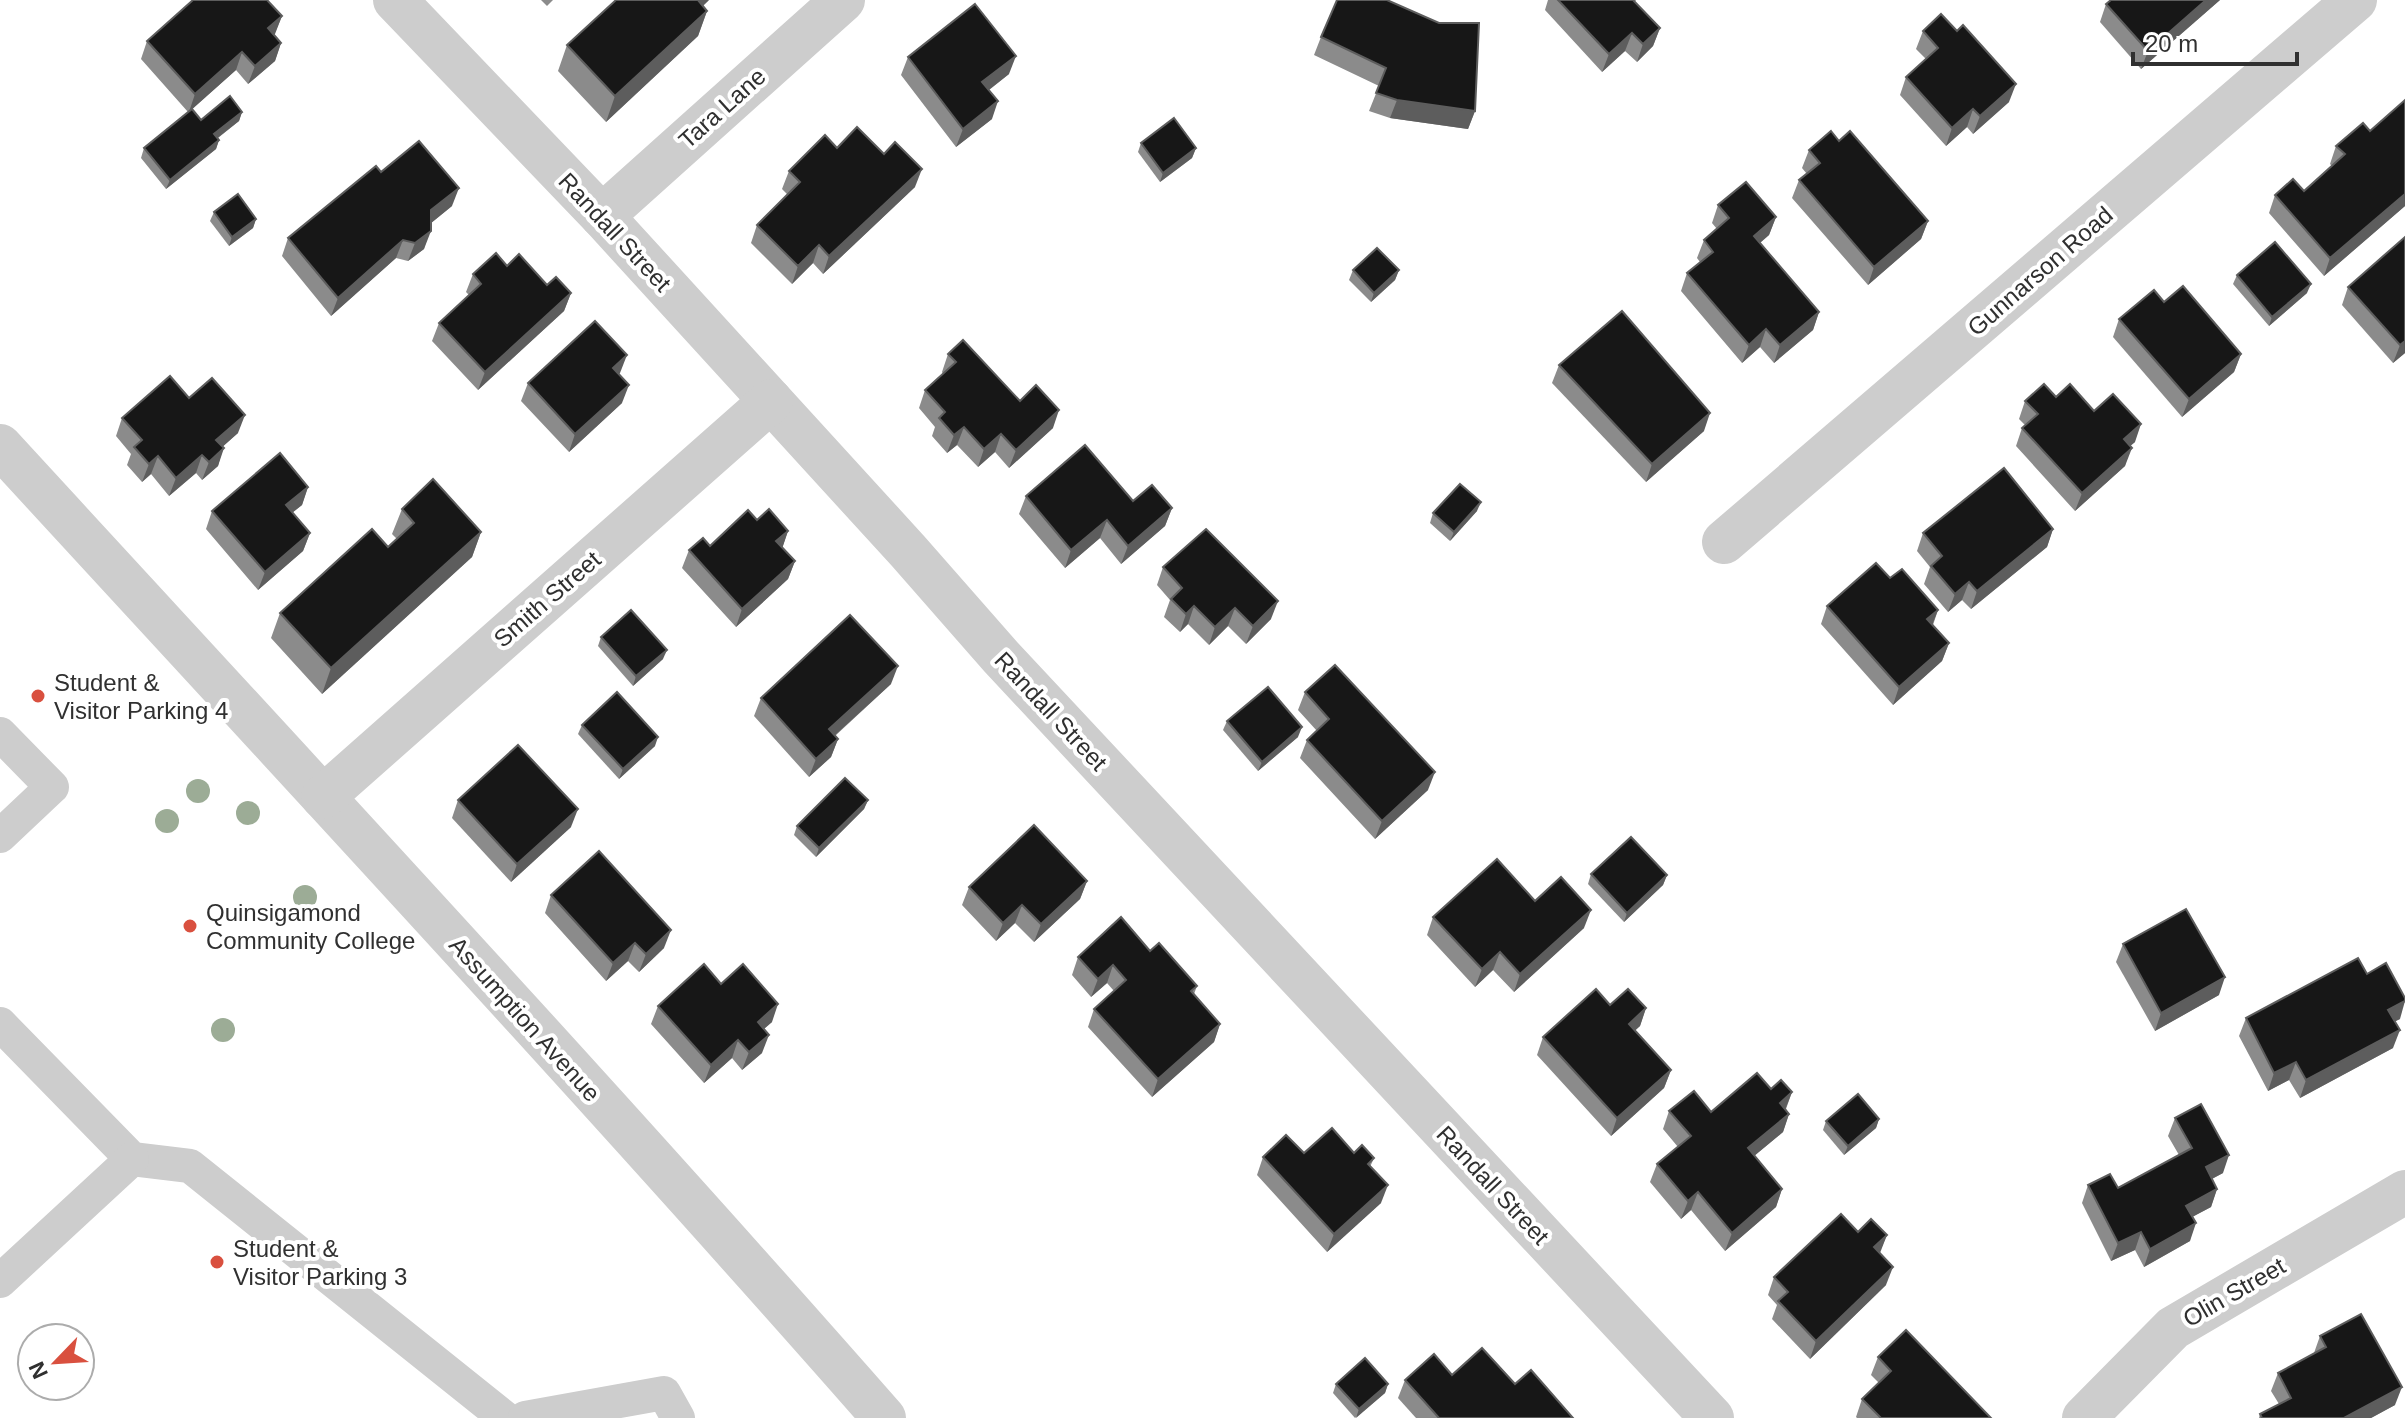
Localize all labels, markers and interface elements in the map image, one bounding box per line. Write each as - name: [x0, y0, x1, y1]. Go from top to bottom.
- scale bar: [2133, 16, 2297, 66]
- text: 20 m: [2145, 30, 2198, 57]
- street label: Tara Lane: [673, 62, 771, 154]
- street label: Randall Street: [553, 167, 677, 297]
- street label: Gunnarson Road: [1962, 201, 2118, 341]
- street label: Smith Street: [488, 545, 606, 653]
- street label: Randall Street: [989, 646, 1113, 776]
- place label: Student & Visitor Parking 4: [54, 669, 228, 724]
- marker: Student & Visitor Parking 4: [29, 687, 47, 705]
- place label: Quinsigamond Community College: [206, 899, 415, 954]
- marker: Quinsigamond Community College: [181, 917, 199, 935]
- street label: Assumption Avenue: [444, 931, 606, 1107]
- street label: Randall Street: [1431, 1120, 1555, 1250]
- place label: Student & Visitor Parking 3: [233, 1235, 407, 1290]
- street label: Olin Street: [2178, 1252, 2290, 1332]
- marker: Student & Visitor Parking 3: [208, 1253, 226, 1271]
- north arrow: [16, 1322, 96, 1402]
- text: N: [24, 1358, 53, 1383]

